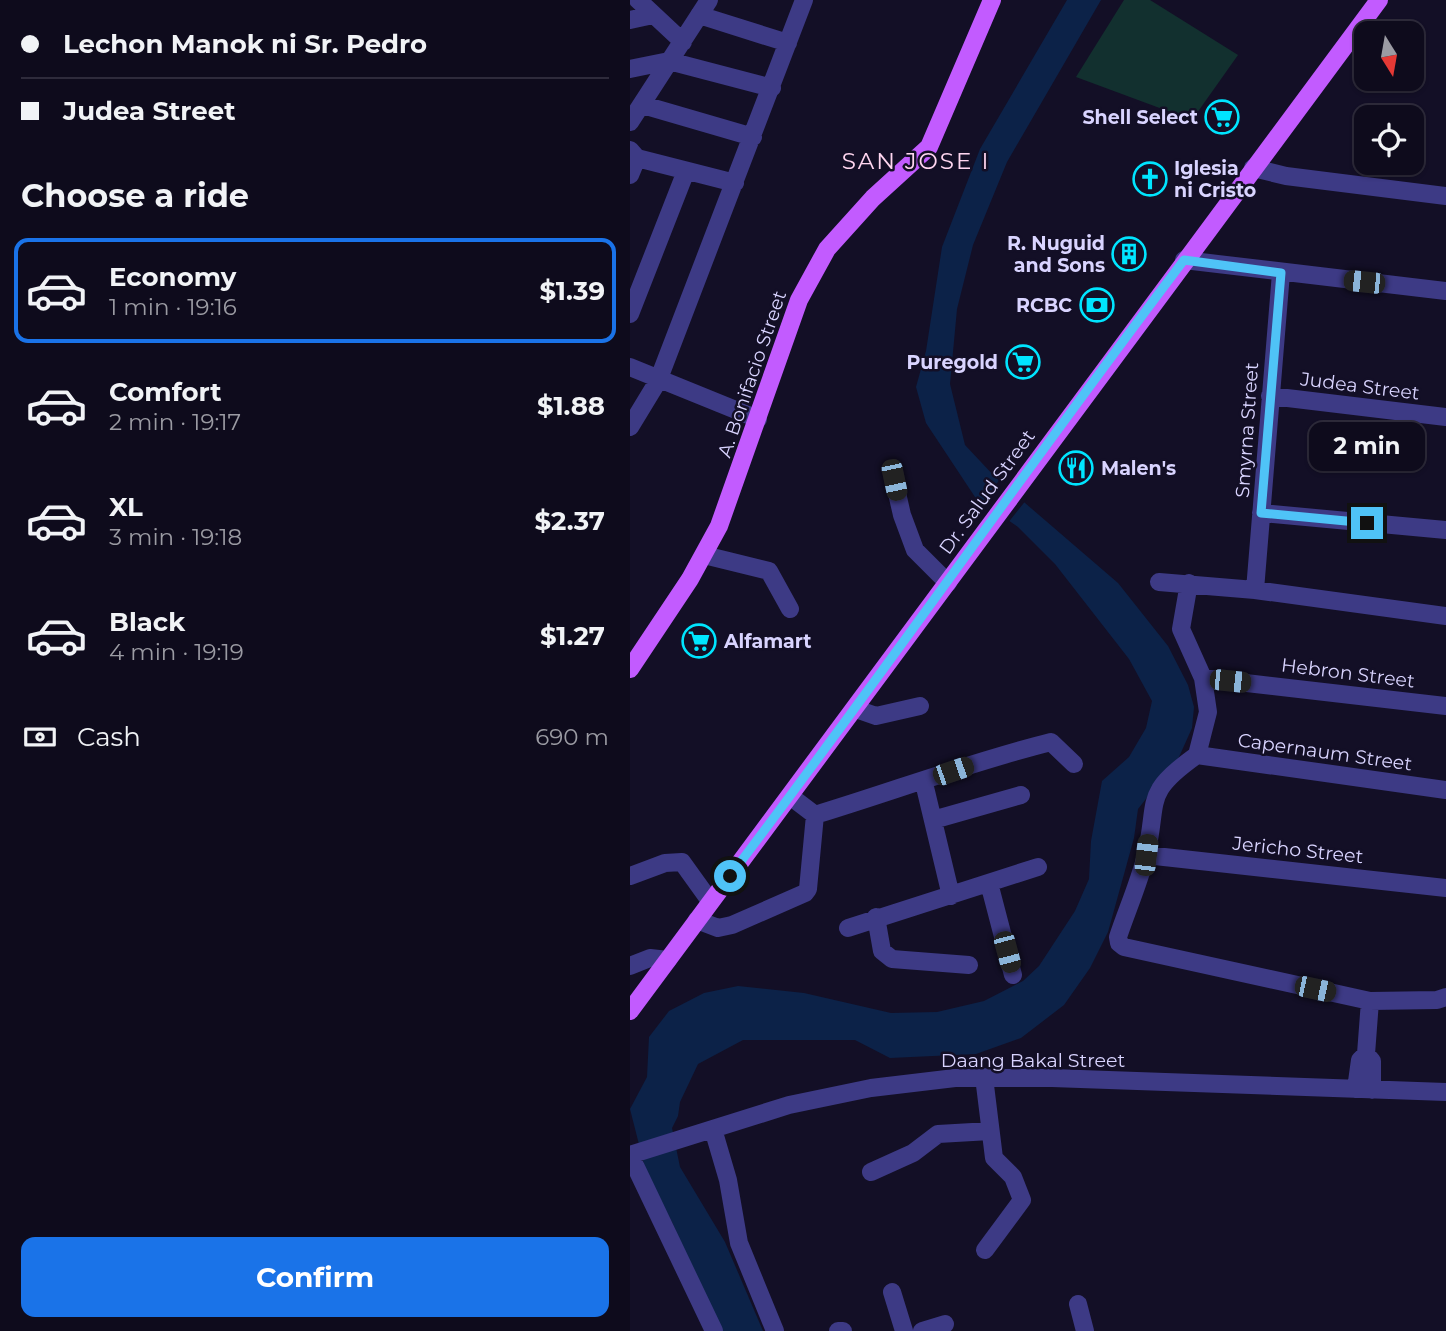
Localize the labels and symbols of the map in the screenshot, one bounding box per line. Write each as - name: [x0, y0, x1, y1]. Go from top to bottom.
- north arrow: [1354, 21, 1424, 91]
- supermarket icon: Shell Select: [1203, 98, 1241, 136]
- place label: Shell Select: [1082, 106, 1198, 129]
- district label: SAN JOSE I: [842, 147, 990, 175]
- place label: Iglesia ni Cristo: [1174, 157, 1256, 202]
- church icon: Iglesia ni Cristo: [1131, 160, 1169, 198]
- place label: R. Nuguid and Sons: [1007, 232, 1105, 277]
- building icon: R. Nuguid and Sons: [1110, 235, 1148, 273]
- car: [1343, 269, 1386, 295]
- bank icon: RCBC: [1078, 286, 1116, 324]
- street label: A. Bonifacio Street: [713, 287, 791, 460]
- place label: RCBC: [1016, 294, 1072, 317]
- supermarket icon: Puregold: [1004, 343, 1042, 381]
- place label: Puregold: [906, 351, 998, 374]
- street label: Smyrna Street: [1231, 361, 1263, 499]
- street label: Judea Street: [1298, 367, 1421, 405]
- callout: 2 min: [1309, 421, 1425, 470]
- street label: Dr. Salud Street: [934, 425, 1040, 559]
- restaurant icon: Malen's: [1057, 449, 1095, 487]
- car: [880, 457, 909, 503]
- place label: Malen's: [1101, 457, 1176, 480]
- route end: [1351, 507, 1383, 539]
- supermarket icon: Alfamart: [680, 622, 718, 660]
- place label: Alfamart: [723, 630, 812, 653]
- street label: Hebron Street: [1280, 653, 1416, 693]
- car: [1209, 668, 1252, 694]
- street label: Capernaum Street: [1236, 728, 1414, 776]
- car: [930, 754, 977, 788]
- street label: Jericho Street: [1231, 832, 1365, 868]
- car: [1134, 833, 1159, 877]
- route start: [714, 860, 746, 892]
- car: [992, 929, 1023, 975]
- car: [1293, 974, 1338, 1004]
- street label: Daang Bakal Street: [941, 1049, 1125, 1072]

